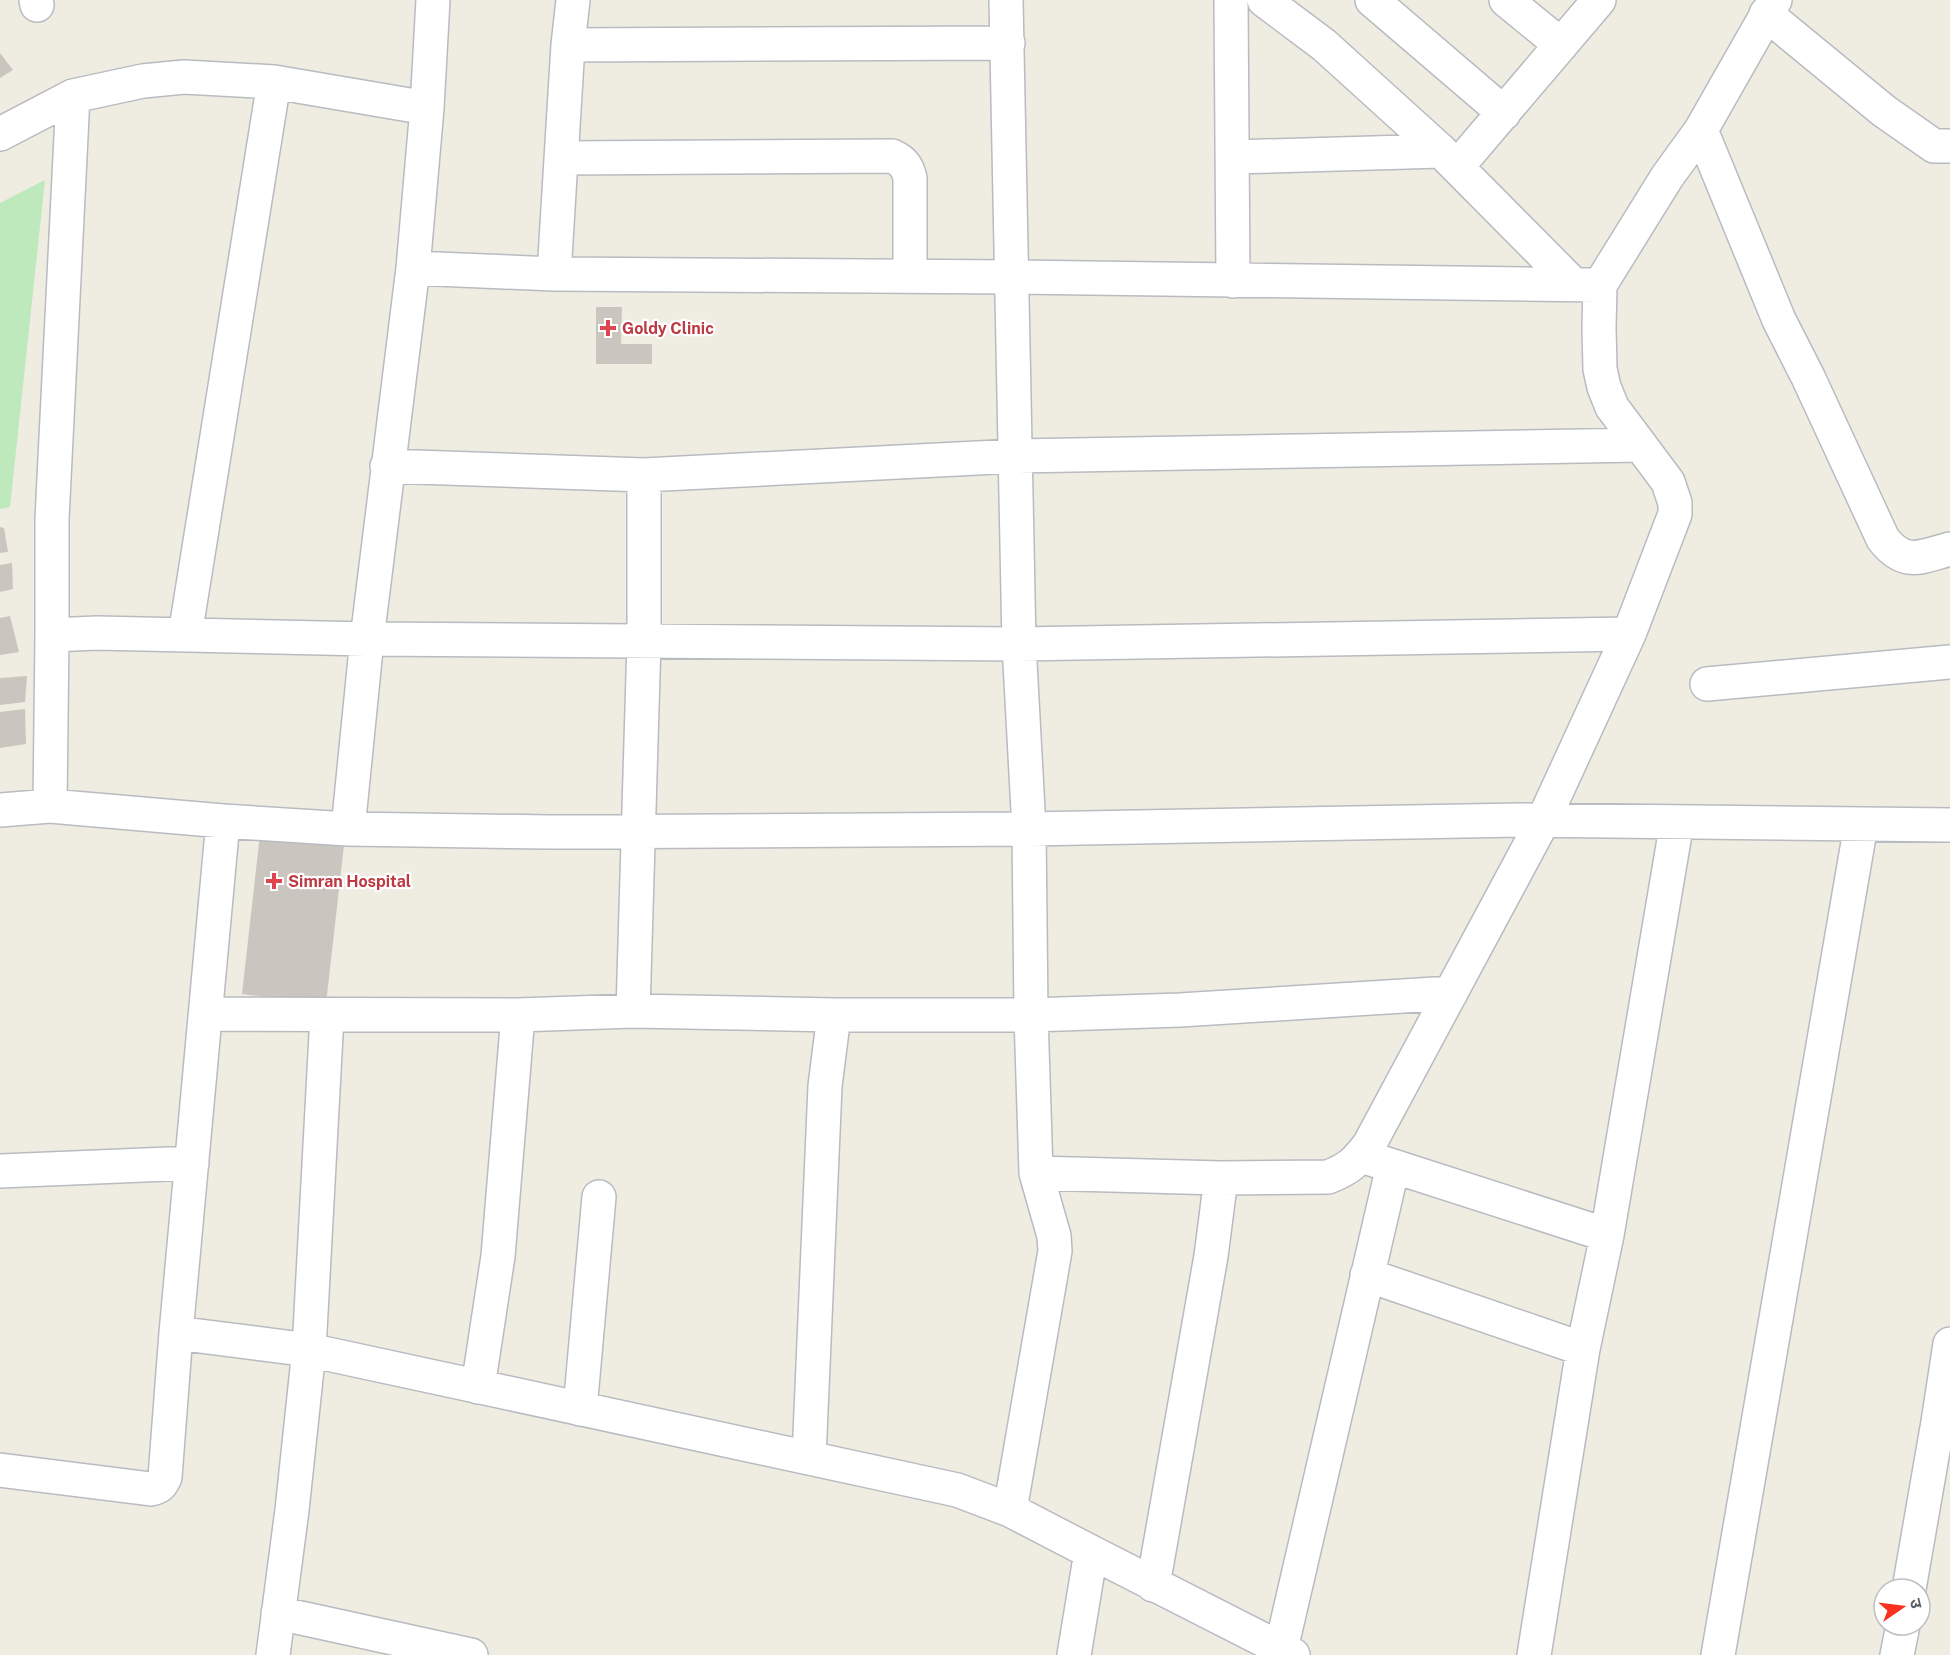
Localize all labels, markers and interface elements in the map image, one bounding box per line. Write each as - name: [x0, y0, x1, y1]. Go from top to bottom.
- marker: Goldy Clinic: [599, 319, 617, 337]
- place label: Goldy Clinic: [622, 319, 714, 338]
- marker: Simran Hospital: [265, 872, 283, 890]
- place label: Simran Hospital: [288, 872, 411, 891]
- north arrow: [1872, 1577, 1932, 1637]
- text: उ: [1906, 1597, 1927, 1611]

